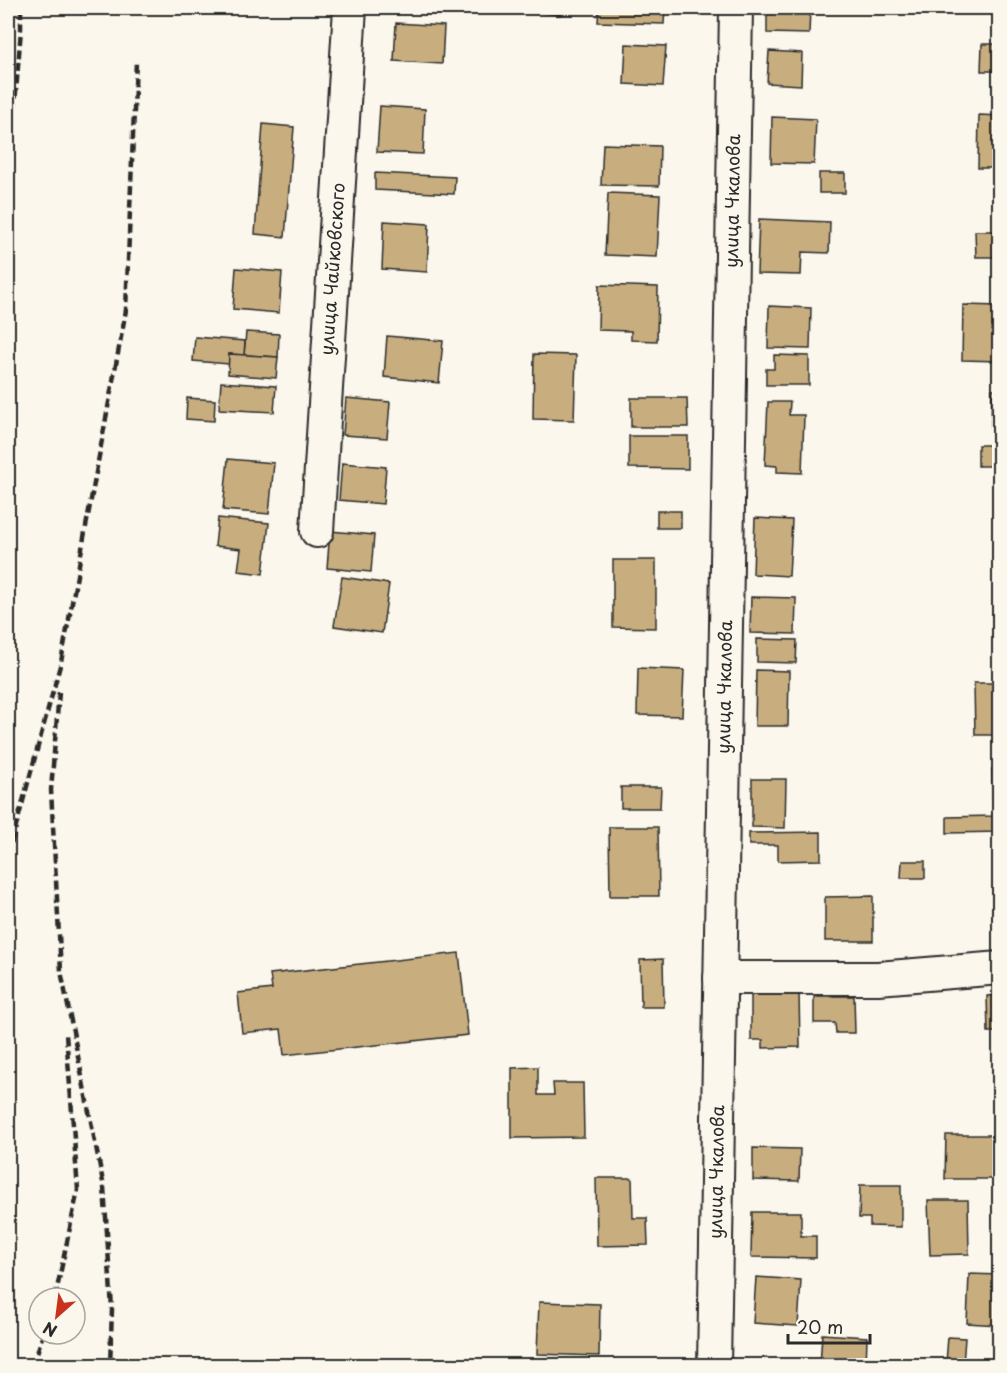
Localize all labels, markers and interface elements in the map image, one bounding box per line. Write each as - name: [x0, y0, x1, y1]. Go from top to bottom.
- street label: улица Чкалова: [717, 133, 746, 268]
- street label: улица Чайковского: [312, 182, 351, 356]
- street label: улица Чкалова: [709, 619, 738, 754]
- street label: улица Чкалова: [701, 1104, 730, 1239]
- north arrow: [27, 1286, 87, 1346]
- scale bar: [788, 1307, 870, 1345]
- text: 20 m: [797, 1313, 843, 1340]
- text: N: [38, 1317, 61, 1344]

